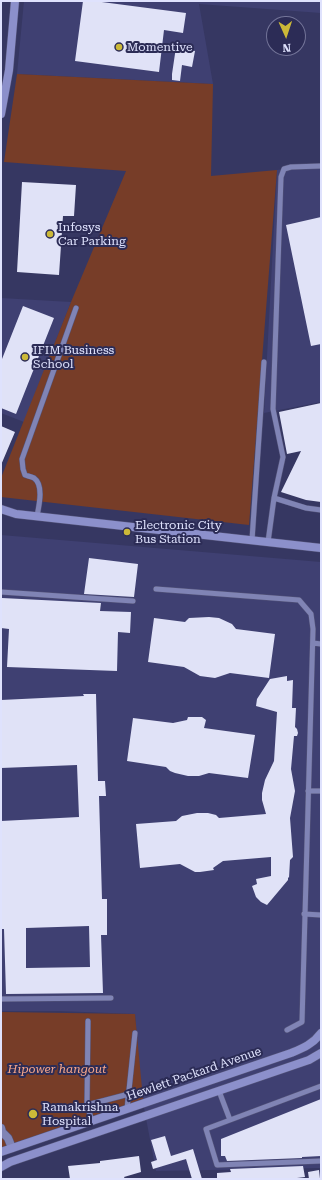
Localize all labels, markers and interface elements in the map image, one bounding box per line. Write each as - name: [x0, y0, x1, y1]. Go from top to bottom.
- north arrow: [266, 16, 306, 56]
- place label: Momentive: [127, 40, 193, 54]
- text: N: [282, 41, 291, 54]
- marker: Momentive: [114, 42, 124, 52]
- place label: Infosys Car Parking: [58, 220, 126, 248]
- marker: Infosys Car Parking: [45, 229, 55, 239]
- place label: IFIM Business School: [33, 343, 114, 371]
- marker: IFIM Business School: [20, 352, 30, 362]
- place label: Electronic City Bus Station: [135, 518, 222, 546]
- marker: Electronic City Bus Station: [122, 527, 132, 537]
- street label: Hewlett Packard Avenue: [125, 1044, 263, 1104]
- park label: Hipower hangout: [7, 1062, 107, 1076]
- place label: Ramakrishna Hospital: [42, 1100, 118, 1128]
- marker: Ramakrishna Hospital: [27, 1108, 39, 1120]

